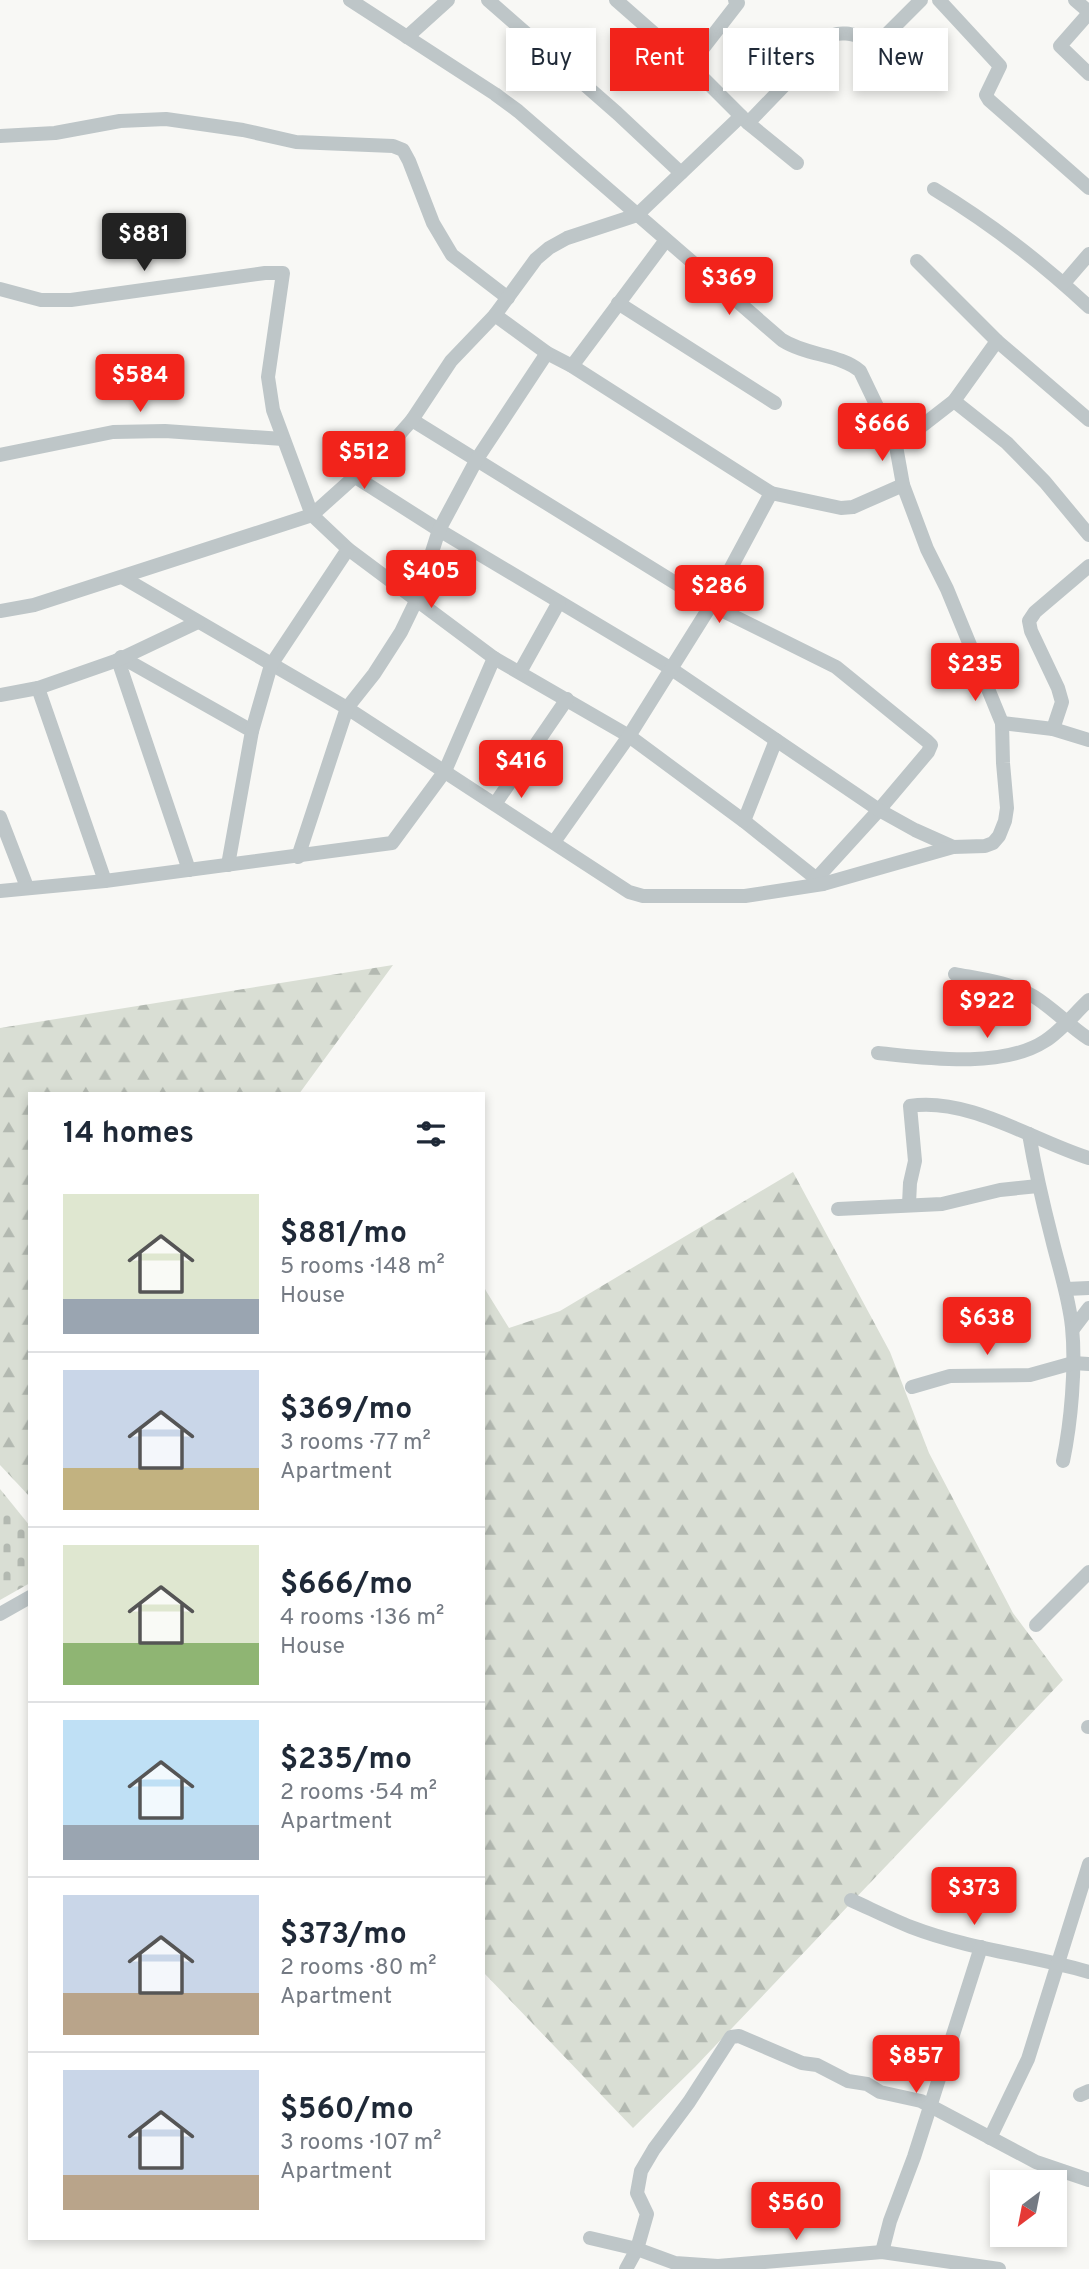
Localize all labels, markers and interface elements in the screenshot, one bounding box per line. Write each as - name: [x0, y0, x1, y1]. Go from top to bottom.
- chip: Buy: [506, 28, 596, 91]
- chip: Rent: [610, 28, 709, 91]
- chip: Filters: [723, 28, 839, 91]
- chip: New: [853, 28, 948, 91]
- pin: $881: [103, 214, 185, 273]
- text: $881: [118, 221, 170, 250]
- pin: $369: [688, 258, 770, 317]
- text: $369: [701, 265, 757, 294]
- pin: $584: [99, 354, 181, 414]
- text: $584: [111, 362, 169, 391]
- pin: $666: [841, 404, 923, 463]
- text: $666: [854, 411, 910, 440]
- pin: $512: [323, 432, 405, 491]
- text: $512: [338, 439, 390, 468]
- pin: $405: [390, 550, 472, 610]
- text: $405: [402, 558, 460, 587]
- pin: $286: [678, 566, 760, 625]
- text: $286: [691, 573, 747, 602]
- pin: $235: [934, 644, 1016, 703]
- text: $235: [947, 651, 1003, 680]
- pin: $416: [480, 740, 562, 800]
- text: $416: [495, 748, 547, 777]
- pin: $922: [946, 981, 1028, 1040]
- text: $922: [959, 988, 1015, 1017]
- icon: filters: [412, 1115, 450, 1153]
- text: 14 homes: [63, 1116, 194, 1153]
- text: $881/mo: [280, 1216, 407, 1253]
- icon: home: [119, 1222, 203, 1306]
- text: 5 rooms · 148 m²: [280, 1253, 445, 1282]
- text: House: [280, 1282, 345, 1311]
- pin: $638: [946, 1298, 1028, 1357]
- text: $638: [959, 1305, 1015, 1334]
- text: $369/mo: [280, 1392, 412, 1429]
- icon: home: [119, 1398, 203, 1482]
- text: 3 rooms · 77 m²: [280, 1429, 431, 1458]
- text: Apartment: [280, 1458, 392, 1487]
- text: $666/mo: [280, 1567, 413, 1604]
- icon: home: [119, 1573, 203, 1657]
- text: 4 rooms · 136 m²: [280, 1604, 444, 1633]
- text: House: [280, 1633, 345, 1662]
- text: $235/mo: [280, 1742, 412, 1779]
- icon: home: [119, 1748, 203, 1832]
- text: 2 rooms · 54 m²: [280, 1779, 437, 1808]
- text: Apartment: [280, 1808, 392, 1837]
- pin: $373: [933, 1868, 1015, 1927]
- text: $373: [947, 1875, 1001, 1904]
- text: $373/mo: [280, 1917, 407, 1954]
- icon: home: [119, 1923, 203, 2007]
- text: 2 rooms · 80 m²: [280, 1954, 437, 1983]
- text: Apartment: [280, 1983, 392, 2012]
- pin: $857: [875, 2036, 957, 2095]
- text: $857: [889, 2043, 943, 2072]
- text: $560/mo: [280, 2092, 414, 2129]
- icon: home: [119, 2098, 203, 2182]
- text: 3 rooms · 107 m²: [280, 2129, 442, 2158]
- text: Apartment: [280, 2158, 392, 2187]
- north arrow: [990, 2170, 1068, 2247]
- map controls: [990, 2170, 1067, 2247]
- pin: $560: [755, 2182, 837, 2242]
- text: $560: [767, 2190, 825, 2219]

